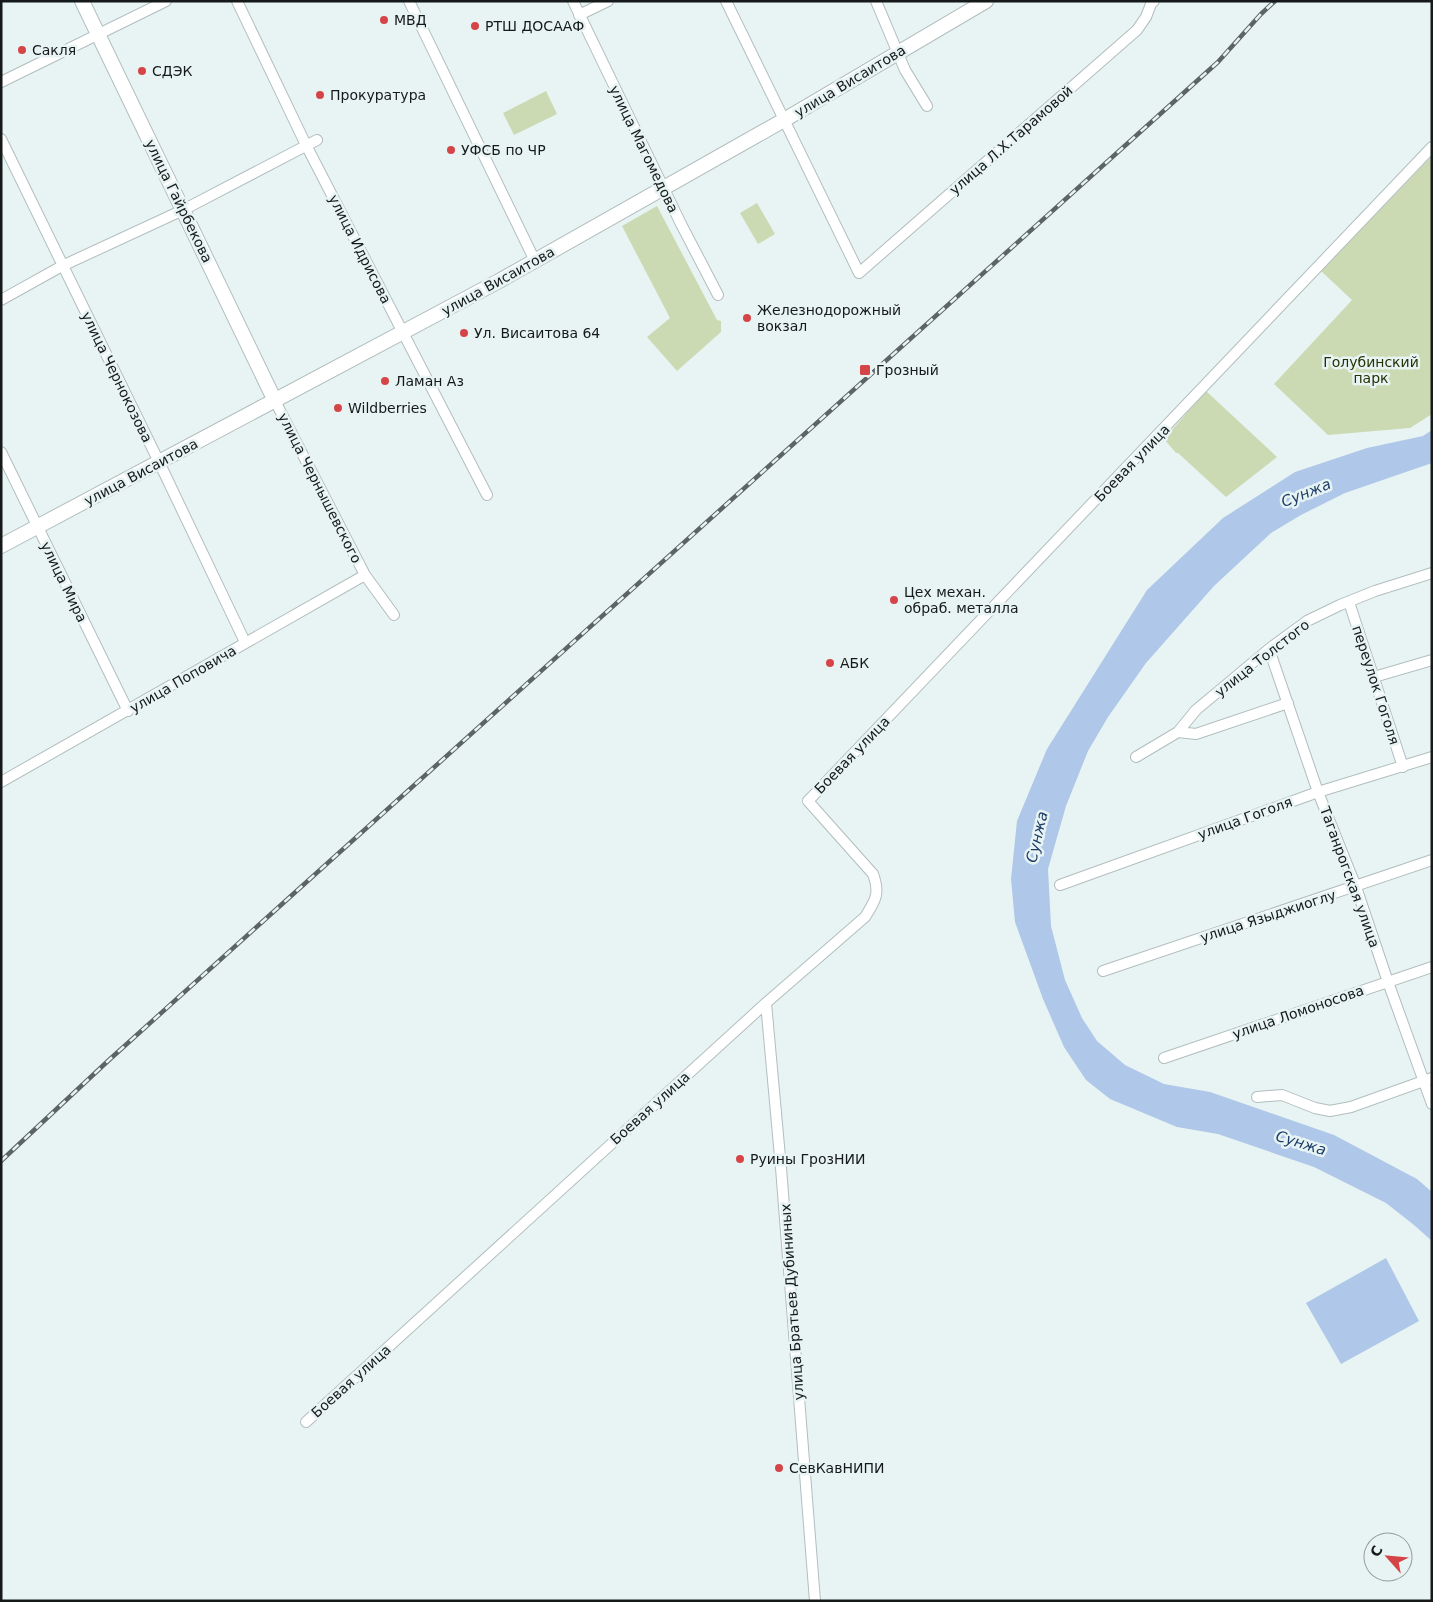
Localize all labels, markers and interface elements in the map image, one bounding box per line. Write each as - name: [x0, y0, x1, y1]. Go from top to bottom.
- place label: МВД: [394, 12, 427, 28]
- marker: МВД: [378, 14, 390, 26]
- place label: РТШ ДОСААФ: [485, 18, 584, 34]
- marker: РТШ ДОСААФ: [469, 20, 481, 32]
- place label: Сакля: [32, 42, 76, 58]
- street label: улица Висаитова: [792, 42, 908, 120]
- marker: Сакля: [16, 44, 28, 56]
- place label: СДЭК: [152, 63, 192, 79]
- marker: СДЭК: [136, 65, 148, 77]
- street label: улица Л.Х.Тарамовой: [946, 82, 1076, 198]
- street label: улица Магомедова: [606, 83, 682, 215]
- place label: Прокуратура: [330, 87, 426, 103]
- marker: Прокуратура: [314, 89, 326, 101]
- street label: улица Гайрбекова: [142, 137, 216, 265]
- place label: УФСБ по ЧР: [461, 142, 546, 158]
- marker: УФСБ по ЧР: [445, 144, 457, 156]
- street label: улица Идрисова: [326, 192, 394, 306]
- street label: улица Висаитова: [439, 243, 557, 319]
- place label: Железнодорожный вокзал: [757, 302, 901, 334]
- street label: улица Чернокозова: [78, 309, 156, 445]
- marker: Железнодорожный вокзал: [741, 312, 753, 324]
- place label: Ул. Висаитова 64: [474, 325, 600, 341]
- marker: Ул. Висаитова 64: [458, 327, 470, 339]
- park label: Голубинский парк: [1323, 354, 1419, 386]
- place label: Грозный: [876, 362, 939, 378]
- marker: Грозный: [858, 363, 872, 377]
- place label: Ламан Аз: [395, 373, 464, 389]
- marker: Ламан Аз: [379, 375, 391, 387]
- place label: Wildberries: [348, 400, 427, 416]
- marker: Wildberries: [332, 402, 344, 414]
- street label: улица Чернышевского: [275, 410, 365, 566]
- street label: Боевая улица: [1091, 421, 1173, 505]
- street label: улица Висаитова: [81, 435, 201, 509]
- water label: Сунжа: [1279, 475, 1333, 511]
- street label: улица Мира: [38, 539, 90, 625]
- place label: Цех механ. обраб. металла: [904, 584, 1019, 616]
- marker: Цех механ. обраб. металла: [888, 594, 900, 606]
- street label: улица Толстого: [1212, 616, 1312, 700]
- street label: переулок Гоголя: [1349, 623, 1403, 747]
- street label: улица Поповича: [127, 642, 239, 716]
- place label: АБК: [840, 655, 869, 671]
- marker: АБК: [824, 657, 836, 669]
- street label: Боевая улица: [811, 713, 893, 797]
- street label: улица Гоголя: [1196, 794, 1294, 842]
- street label: Таганрогская улица: [1317, 803, 1383, 950]
- water label: Сунжа: [1022, 810, 1052, 864]
- street label: улица Языджиоглу: [1198, 887, 1338, 945]
- street label: улица Ломоносова: [1230, 982, 1366, 1042]
- street label: Боевая улица: [607, 1068, 693, 1148]
- water label: Сунжа: [1274, 1127, 1328, 1159]
- place label: Руины ГрозНИИ: [750, 1151, 865, 1167]
- marker: Руины ГрозНИИ: [734, 1153, 746, 1165]
- street label: улица Братьев Дубининых: [777, 1203, 807, 1401]
- street label: Боевая улица: [308, 1341, 394, 1421]
- place label: СевКавНИПИ: [789, 1460, 884, 1476]
- marker: СевКавНИПИ: [773, 1462, 785, 1474]
- north arrow: [1363, 1532, 1413, 1582]
- text: С: [1367, 1543, 1386, 1559]

